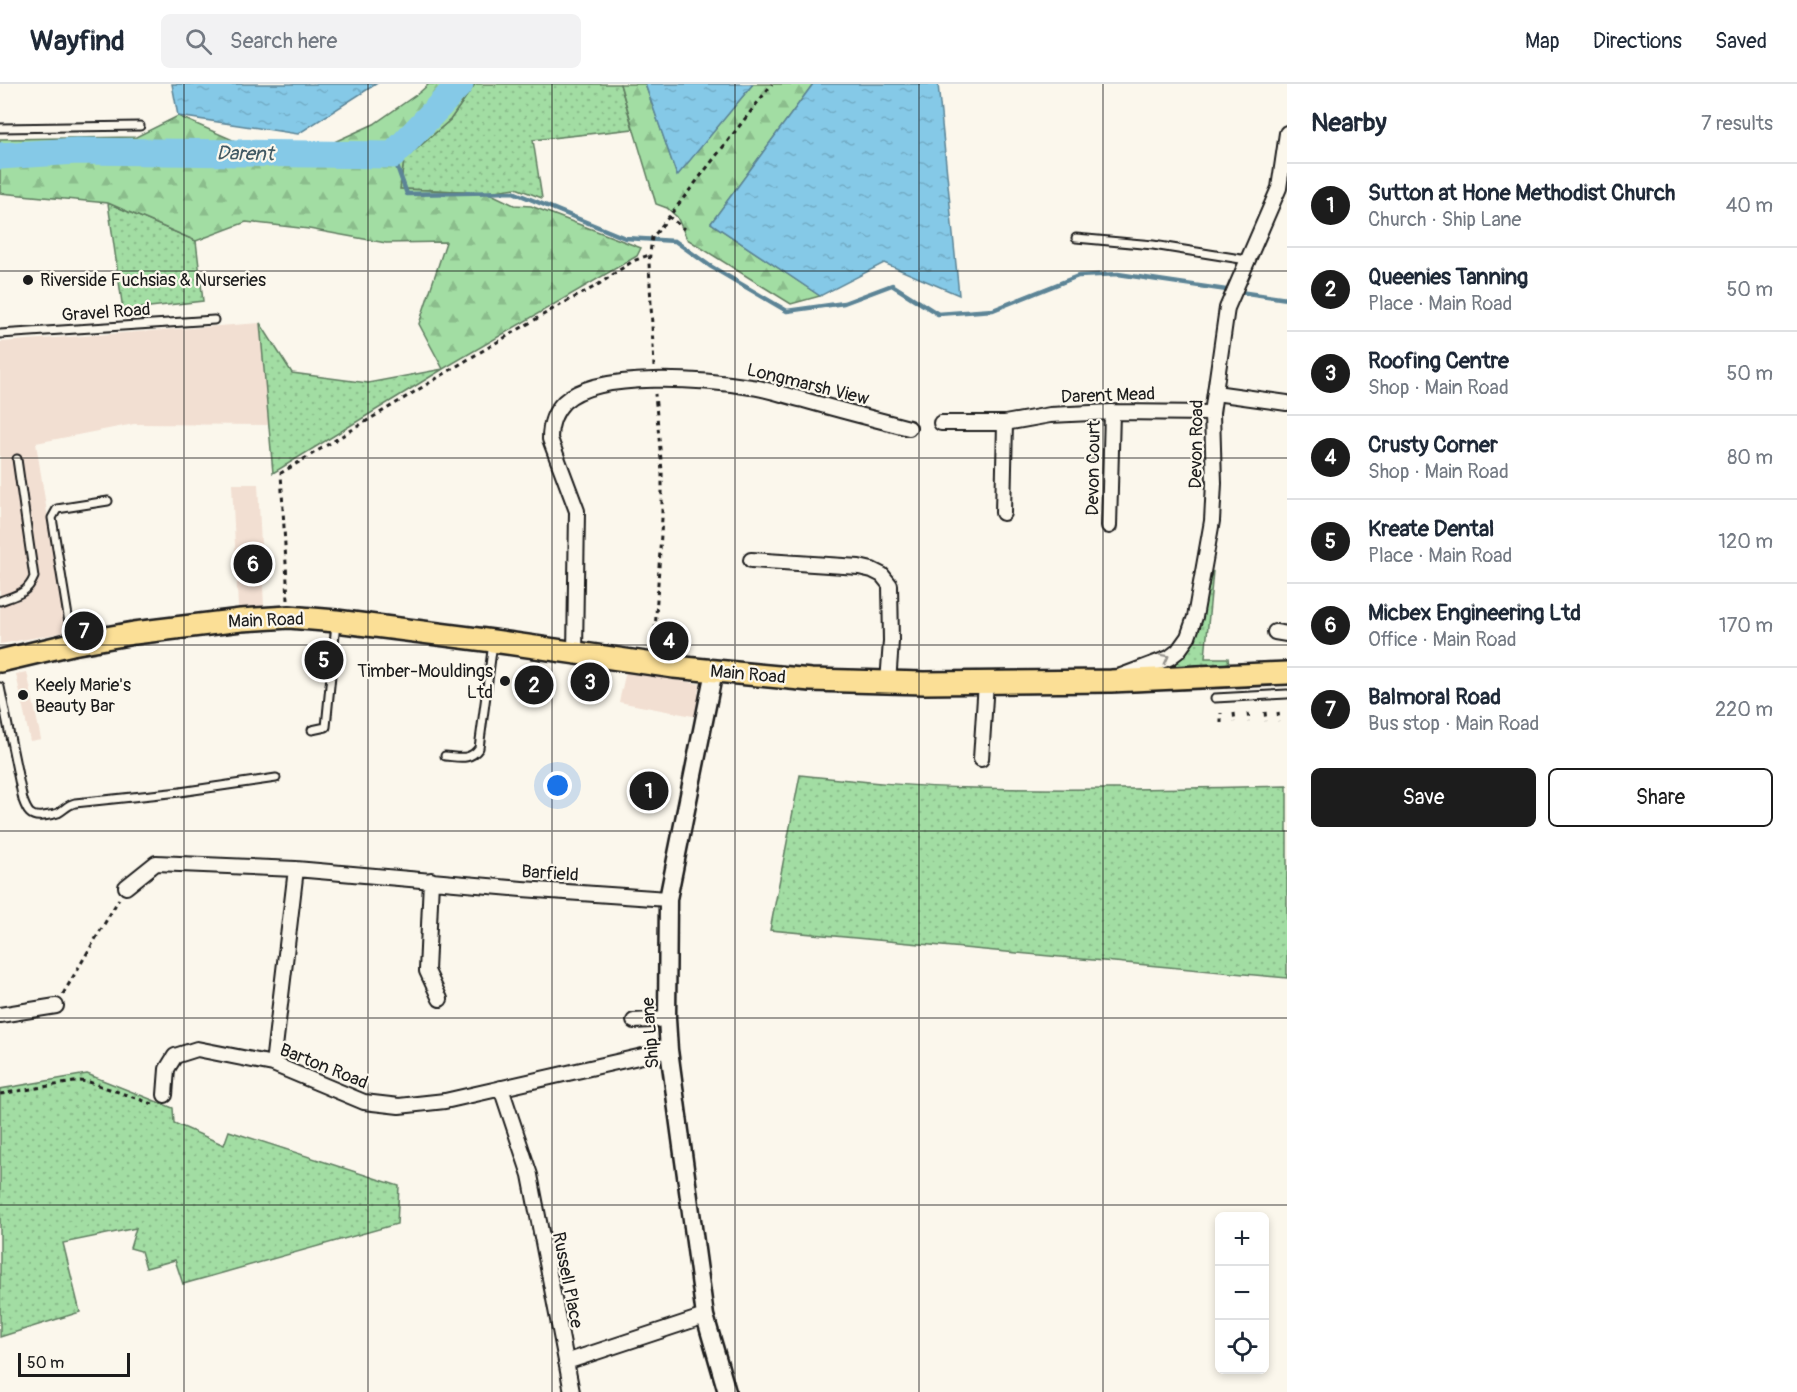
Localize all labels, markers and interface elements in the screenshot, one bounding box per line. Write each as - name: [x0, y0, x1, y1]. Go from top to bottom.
- search box: [161, 14, 581, 68]
- text: Wayfind: [30, 24, 125, 59]
- icon: search: [182, 25, 215, 58]
- text: Search here: [230, 27, 337, 55]
- text: Map: [1525, 28, 1560, 55]
- text: Directions: [1593, 28, 1682, 55]
- text: Saved: [1715, 28, 1767, 55]
- text: Nearby: [1311, 107, 1387, 139]
- text: 7 results: [1701, 111, 1773, 136]
- water label: Darent: [216, 141, 276, 167]
- text: Sutton at Hone Methodist Church: [1368, 179, 1675, 207]
- text: 1: [1327, 193, 1334, 218]
- text: 40 m: [1726, 193, 1773, 218]
- text: Church · Ship Lane: [1368, 207, 1521, 232]
- text: Queenies Tanning: [1368, 263, 1528, 291]
- place label: Riverside Fuchsias & Nurseries: [40, 269, 266, 292]
- marker: Riverside Fuchsias & Nurseries: [21, 273, 35, 287]
- text: 2: [1325, 277, 1336, 302]
- text: 50 m: [1726, 277, 1773, 302]
- text: Place · Main Road: [1368, 291, 1512, 316]
- street label: Gravel Road: [61, 298, 151, 327]
- text: Roofing Centre: [1368, 347, 1509, 375]
- street label: Longmarsh View: [744, 358, 871, 411]
- text: 3: [1325, 361, 1336, 386]
- text: 50 m: [1726, 361, 1773, 386]
- text: Shop · Main Road: [1368, 375, 1509, 400]
- street label: Darent Mead: [1060, 382, 1156, 409]
- street label: Devon Road: [1184, 399, 1209, 489]
- street label: Devon Court: [1081, 419, 1106, 516]
- text: Crusty Corner: [1368, 431, 1498, 459]
- text: 4: [1325, 445, 1336, 470]
- text: 80 m: [1727, 445, 1773, 470]
- text: Shop · Main Road: [1368, 459, 1509, 484]
- text: Kreate Dental: [1368, 515, 1494, 543]
- text: 5: [1325, 529, 1336, 554]
- text: 120 m: [1718, 529, 1773, 554]
- pin: 6: [234, 542, 272, 586]
- text: Place · Main Road: [1368, 543, 1512, 568]
- text: Micbex Engineering Ltd: [1368, 599, 1581, 627]
- pin: 7: [64, 608, 104, 654]
- street label: Main Road: [228, 608, 304, 633]
- text: 6: [1325, 613, 1336, 638]
- text: 170 m: [1719, 613, 1773, 638]
- pin: 4: [650, 618, 688, 664]
- text: Office · Main Road: [1368, 627, 1517, 652]
- pin: 5: [304, 638, 344, 682]
- one-way arrow: [1158, 654, 1169, 666]
- place label: Timber-Mouldings Ltd: [357, 660, 493, 704]
- pin: 3: [570, 660, 610, 704]
- street label: Main Road: [709, 660, 787, 689]
- pin: 2: [514, 662, 554, 708]
- place label: Keely Marie's Beauty Bar: [35, 674, 131, 718]
- marker: Timber-Mouldings Ltd: [498, 674, 512, 688]
- text: Balmoral Road: [1368, 683, 1501, 711]
- marker: Keely Marie's Beauty Bar: [16, 688, 30, 702]
- text: 7: [1325, 697, 1336, 722]
- text: 220 m: [1715, 697, 1773, 722]
- text: Bus stop · Main Road: [1368, 711, 1539, 736]
- pin: 1: [630, 768, 668, 814]
- button: Save: [1311, 768, 1536, 827]
- button: Share: [1548, 768, 1773, 827]
- your location: [543, 771, 572, 800]
- street label: Barfield: [520, 860, 579, 887]
- street label: Ship Lane: [637, 996, 664, 1070]
- street label: Barton Road: [276, 1038, 371, 1095]
- map controls: [1215, 1212, 1269, 1374]
- button: +: [1215, 1212, 1269, 1266]
- street label: Russell Place: [547, 1230, 588, 1330]
- button: −: [1215, 1266, 1269, 1320]
- button: locate: [1215, 1320, 1269, 1374]
- scale bar: [18, 1350, 130, 1378]
- text: 50 m: [27, 1353, 64, 1373]

